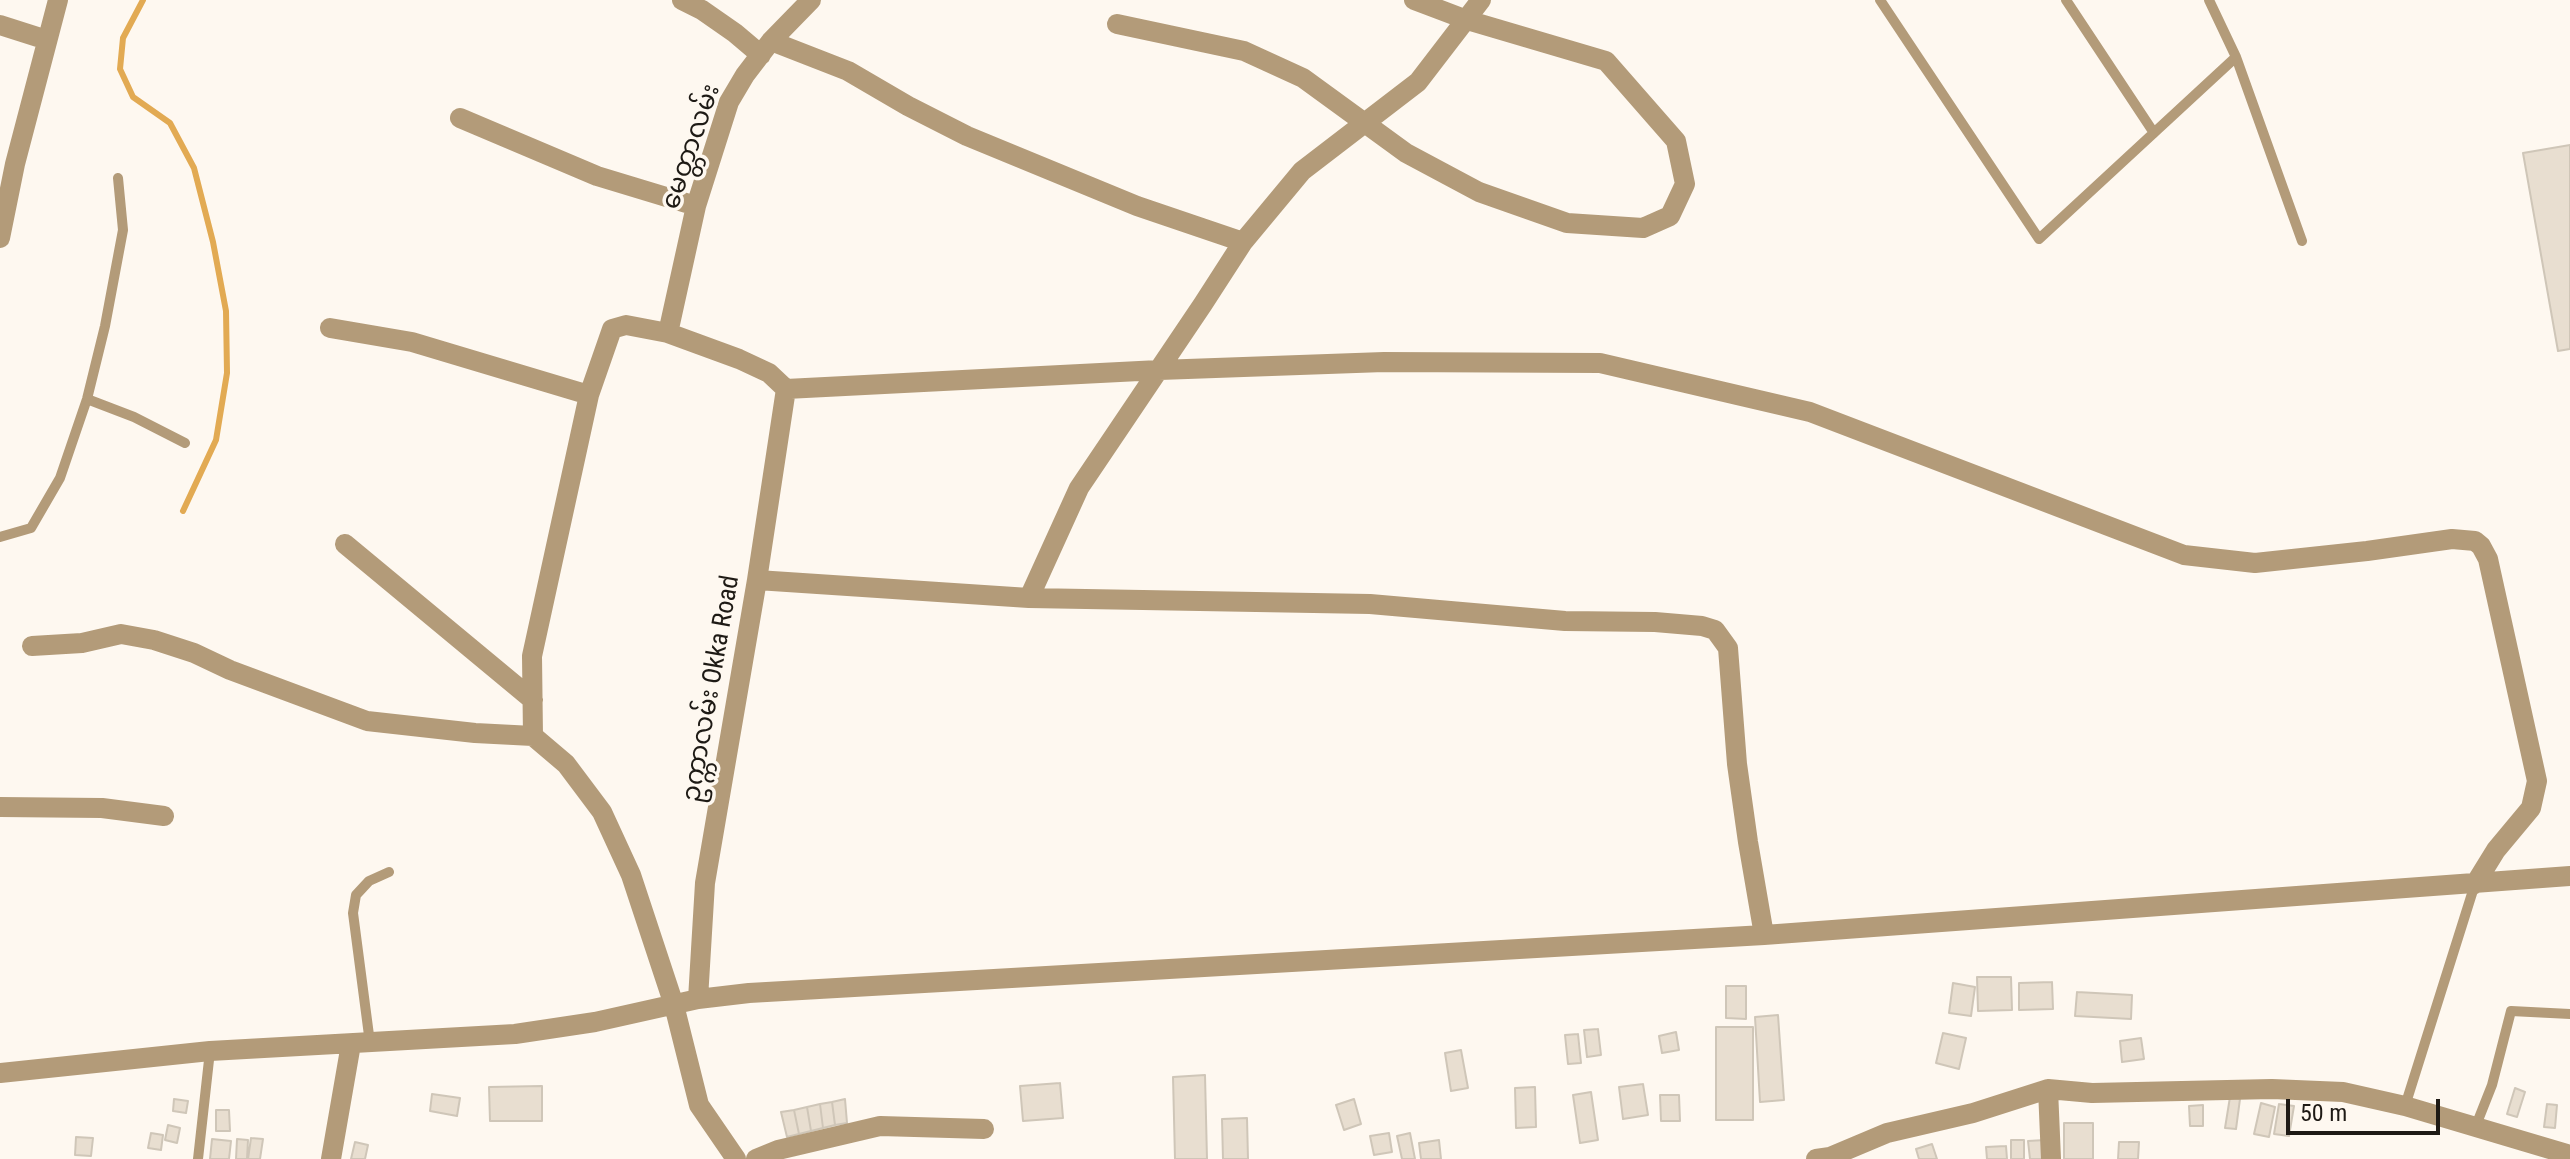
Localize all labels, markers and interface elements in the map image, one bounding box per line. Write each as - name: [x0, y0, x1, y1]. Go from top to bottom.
- street label: မေတ္တာလမ်း: [656, 80, 728, 214]
- street label: ဥက္ကာလမ်း Okka Road: [677, 573, 747, 805]
- scale bar: [2290, 1083, 2444, 1133]
- text: 50 m: [2300, 1099, 2347, 1127]

